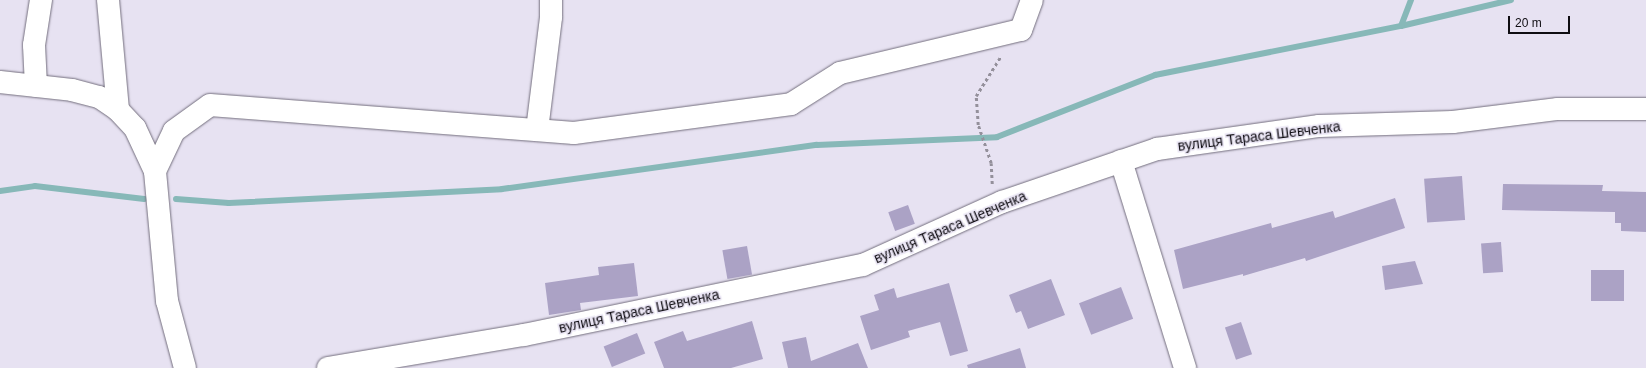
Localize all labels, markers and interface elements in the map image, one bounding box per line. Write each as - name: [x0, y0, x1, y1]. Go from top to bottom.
- scale bar: [1510, 8, 1572, 34]
- text: 20 m: [1515, 16, 1542, 30]
- street label: вулиця Тараса Шевченка: [1177, 118, 1341, 154]
- street label: вулиця Тараса Шевченка: [871, 187, 1029, 267]
- street label: вулиця Тараса Шевченка: [557, 286, 721, 336]

